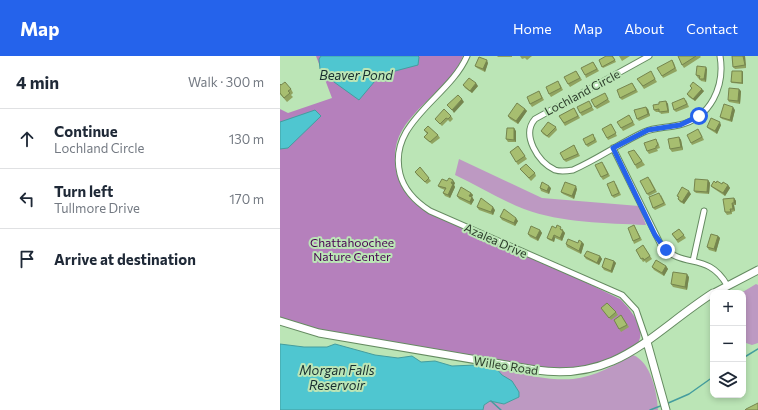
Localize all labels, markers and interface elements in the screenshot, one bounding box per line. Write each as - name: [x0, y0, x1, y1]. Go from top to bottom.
- text: Map: [20, 17, 59, 40]
- text: Home: [513, 20, 552, 37]
- text: Map: [574, 20, 602, 37]
- text: About: [624, 20, 664, 37]
- text: Contact: [686, 20, 738, 37]
- street label: Lochland Circle: [542, 66, 622, 118]
- water label: Beaver Pond: [319, 67, 393, 83]
- text: 4 min: [16, 72, 59, 93]
- text: Walk · 300 m: [188, 74, 264, 90]
- route start: [690, 107, 708, 125]
- text: Continue: [54, 122, 118, 140]
- icon: ahead: [16, 128, 38, 150]
- text: 130 m: [229, 131, 264, 147]
- text: Lochland Circle: [54, 140, 144, 156]
- text: Turn left: [54, 182, 113, 200]
- icon: left: [16, 188, 38, 210]
- text: 170 m: [229, 191, 264, 207]
- text: Tullmore Drive: [54, 200, 140, 216]
- street label: Azalea Drive: [462, 220, 530, 260]
- park label: Chattahoochee Nature Center: [310, 235, 394, 263]
- route end: [657, 241, 675, 259]
- icon: arrive: [16, 248, 38, 270]
- text: Arrive at destination: [54, 250, 196, 268]
- map controls: [710, 290, 746, 398]
- button: +: [710, 290, 746, 326]
- button: −: [710, 326, 746, 362]
- street label: Willeo Road: [473, 353, 539, 377]
- water label: Morgan Falls Reservoir: [299, 362, 375, 393]
- button: layers: [710, 362, 746, 398]

